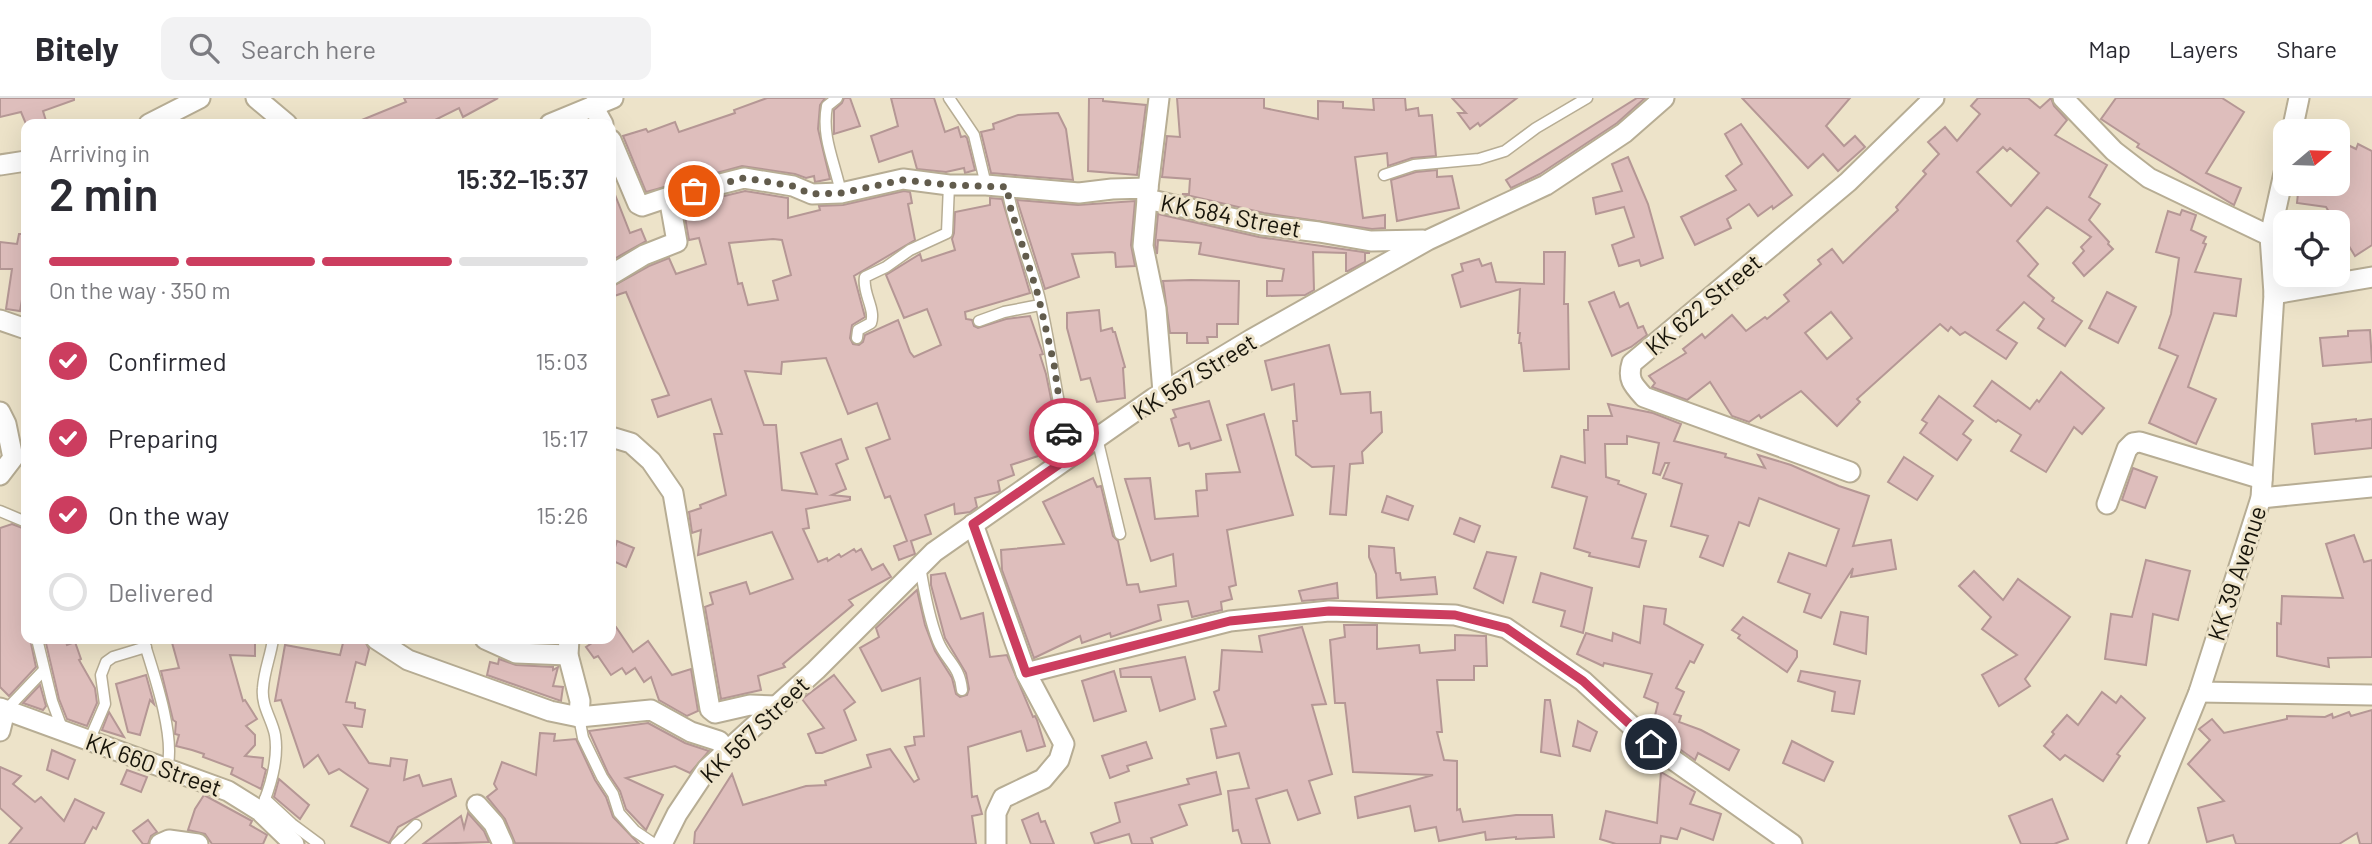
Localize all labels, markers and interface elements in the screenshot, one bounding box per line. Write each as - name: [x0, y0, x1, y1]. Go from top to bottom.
- search box: [161, 17, 651, 80]
- text: Bitely: [35, 28, 119, 68]
- icon: search: [185, 29, 223, 67]
- text: Search here: [241, 33, 376, 64]
- text: Map: [2088, 34, 2131, 63]
- text: Layers: [2169, 34, 2238, 63]
- text: Share: [2276, 34, 2337, 63]
- north arrow: [2273, 119, 2350, 196]
- map controls: [2273, 119, 2350, 287]
- text: Arriving in: [49, 139, 150, 167]
- pin: [664, 161, 724, 221]
- text: 15:32–15:37: [457, 163, 588, 194]
- text: 2 min: [49, 165, 158, 220]
- icon: bag: [675, 172, 713, 210]
- street label: KK 584 Street: [1158, 187, 1304, 243]
- button: locate: [2273, 210, 2350, 287]
- street label: KK 622 Street: [1639, 247, 1767, 361]
- text: On the way · 350 m: [49, 276, 231, 304]
- street label: KK 567 Street: [1127, 326, 1261, 426]
- icon: check: [49, 342, 87, 380]
- text: Confirmed: [108, 345, 227, 376]
- text: 15:03: [535, 347, 588, 375]
- courier: [1029, 398, 1099, 468]
- icon: car: [1045, 414, 1083, 452]
- icon: check: [49, 419, 87, 457]
- text: Preparing: [108, 422, 218, 453]
- text: 15:17: [541, 424, 588, 452]
- icon: check: [49, 496, 87, 534]
- text: On the way: [108, 499, 229, 530]
- text: 15:26: [536, 501, 588, 529]
- street label: KK 39 Avenue: [2201, 502, 2271, 644]
- text: Delivered: [108, 576, 214, 607]
- street label: KK 567 Street: [693, 670, 815, 788]
- pin: [1621, 714, 1681, 774]
- icon: home: [1632, 725, 1670, 763]
- street label: KK 660 Street: [82, 726, 226, 802]

